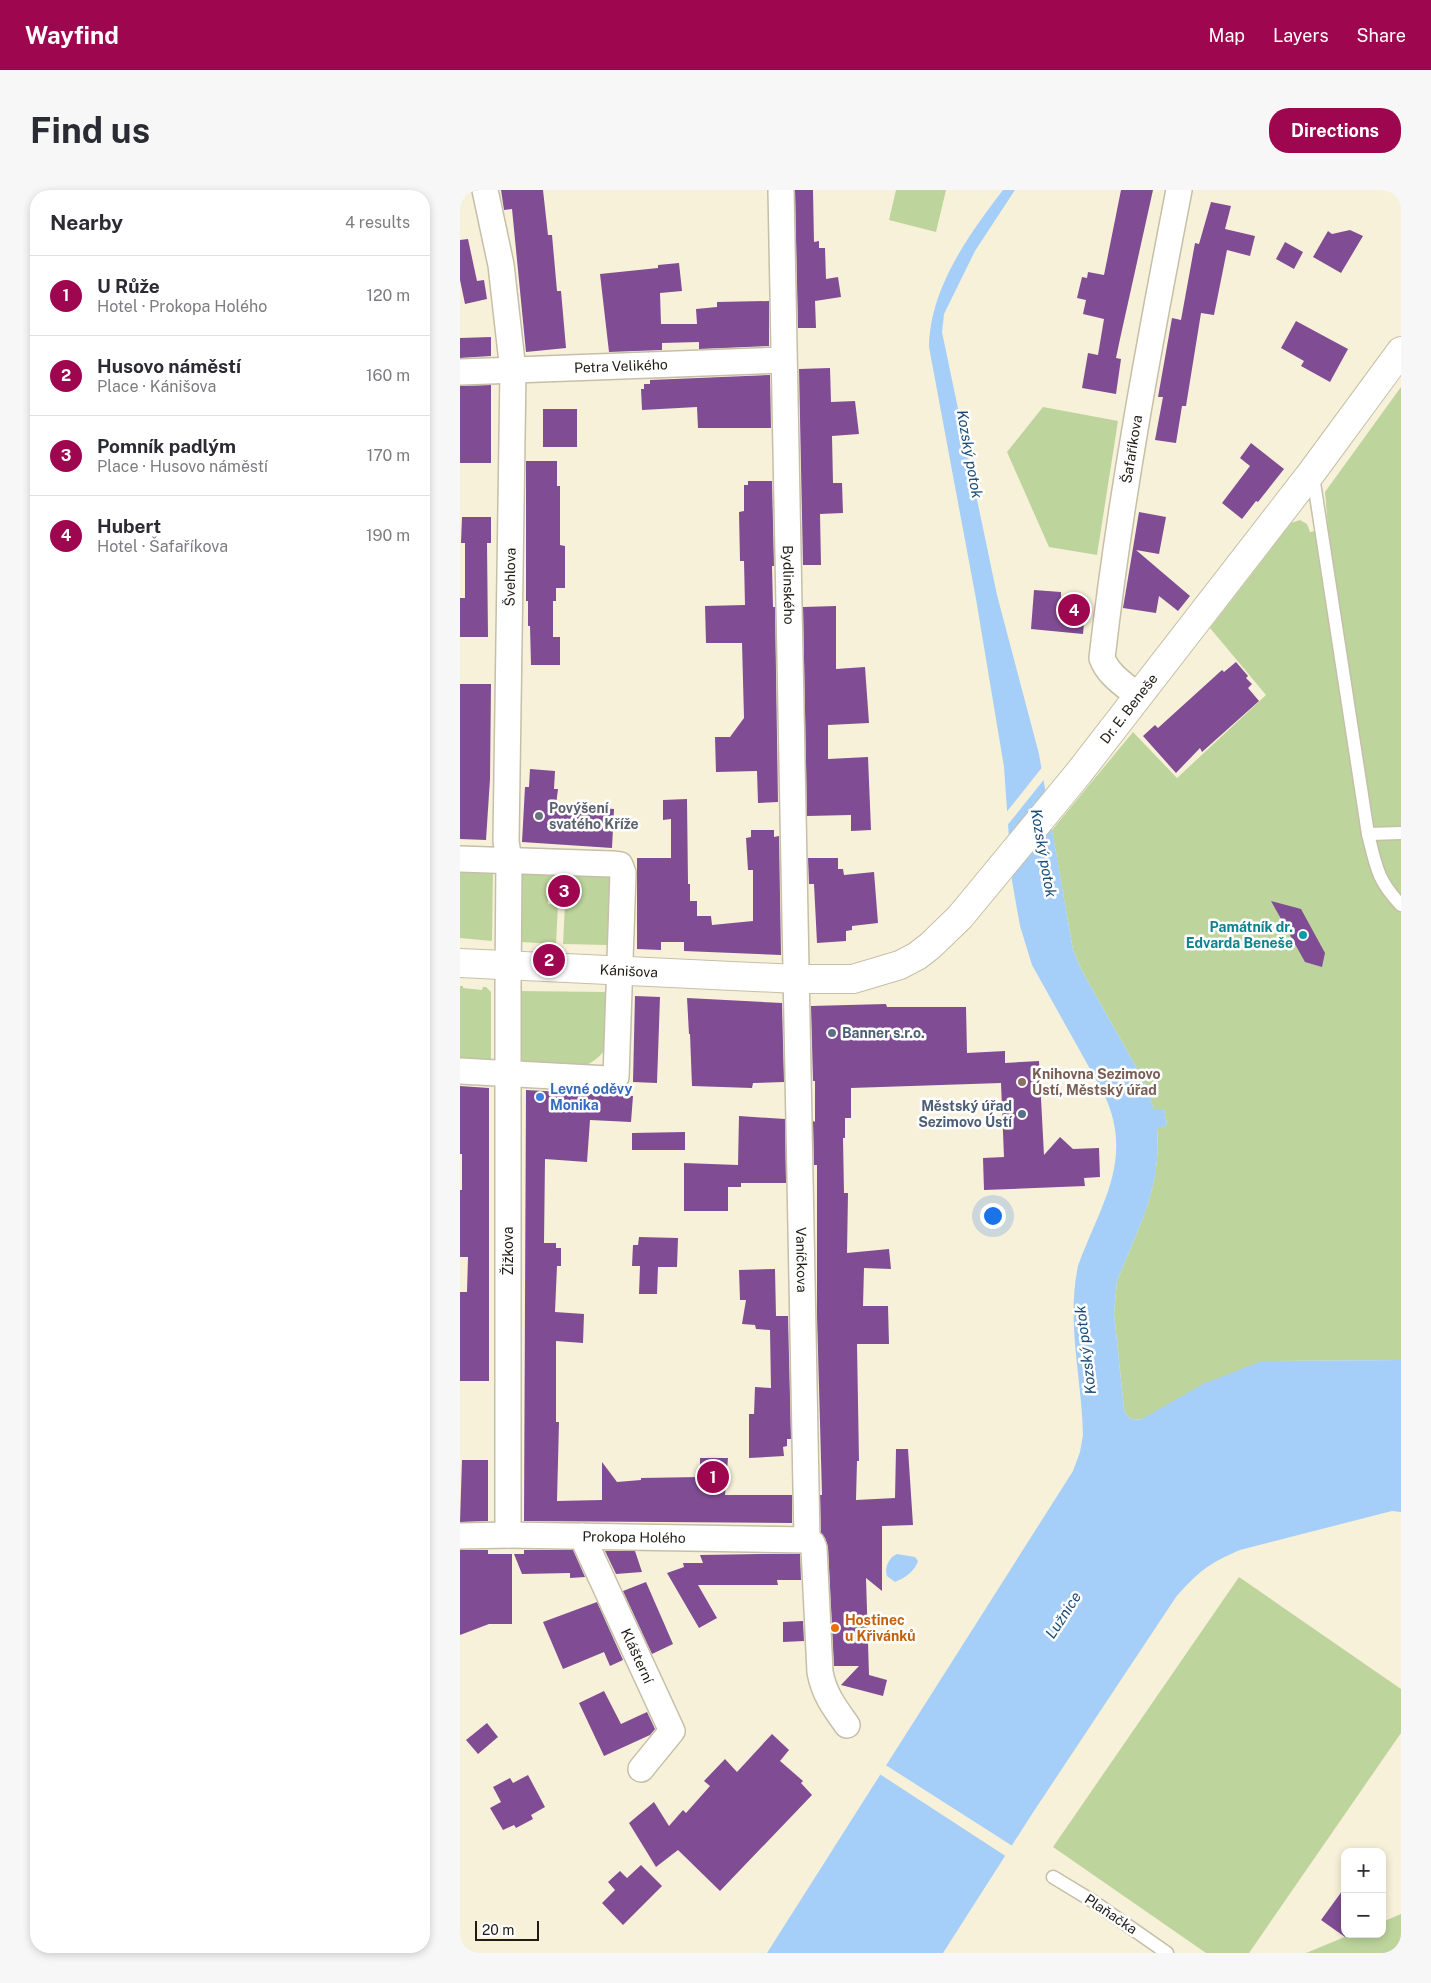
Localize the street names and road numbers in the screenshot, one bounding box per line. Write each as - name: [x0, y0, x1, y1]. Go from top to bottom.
- street label: Petra Velikého: [574, 356, 668, 376]
- street label: Šafaříkova: [1117, 414, 1145, 485]
- street label: Bydlinského: [780, 545, 797, 625]
- street label: Švehlova: [500, 547, 519, 606]
- street label: Dr. E. Beneše: [1097, 670, 1161, 747]
- street label: Kánišova: [599, 962, 658, 980]
- street label: Žižkova: [499, 1227, 516, 1275]
- street label: Vaníčkova: [793, 1227, 810, 1293]
- street label: Prokopa Holého: [582, 1528, 686, 1546]
- street label: Klášterní: [618, 1626, 657, 1686]
- street label: Plaňačka: [1082, 1891, 1140, 1937]

